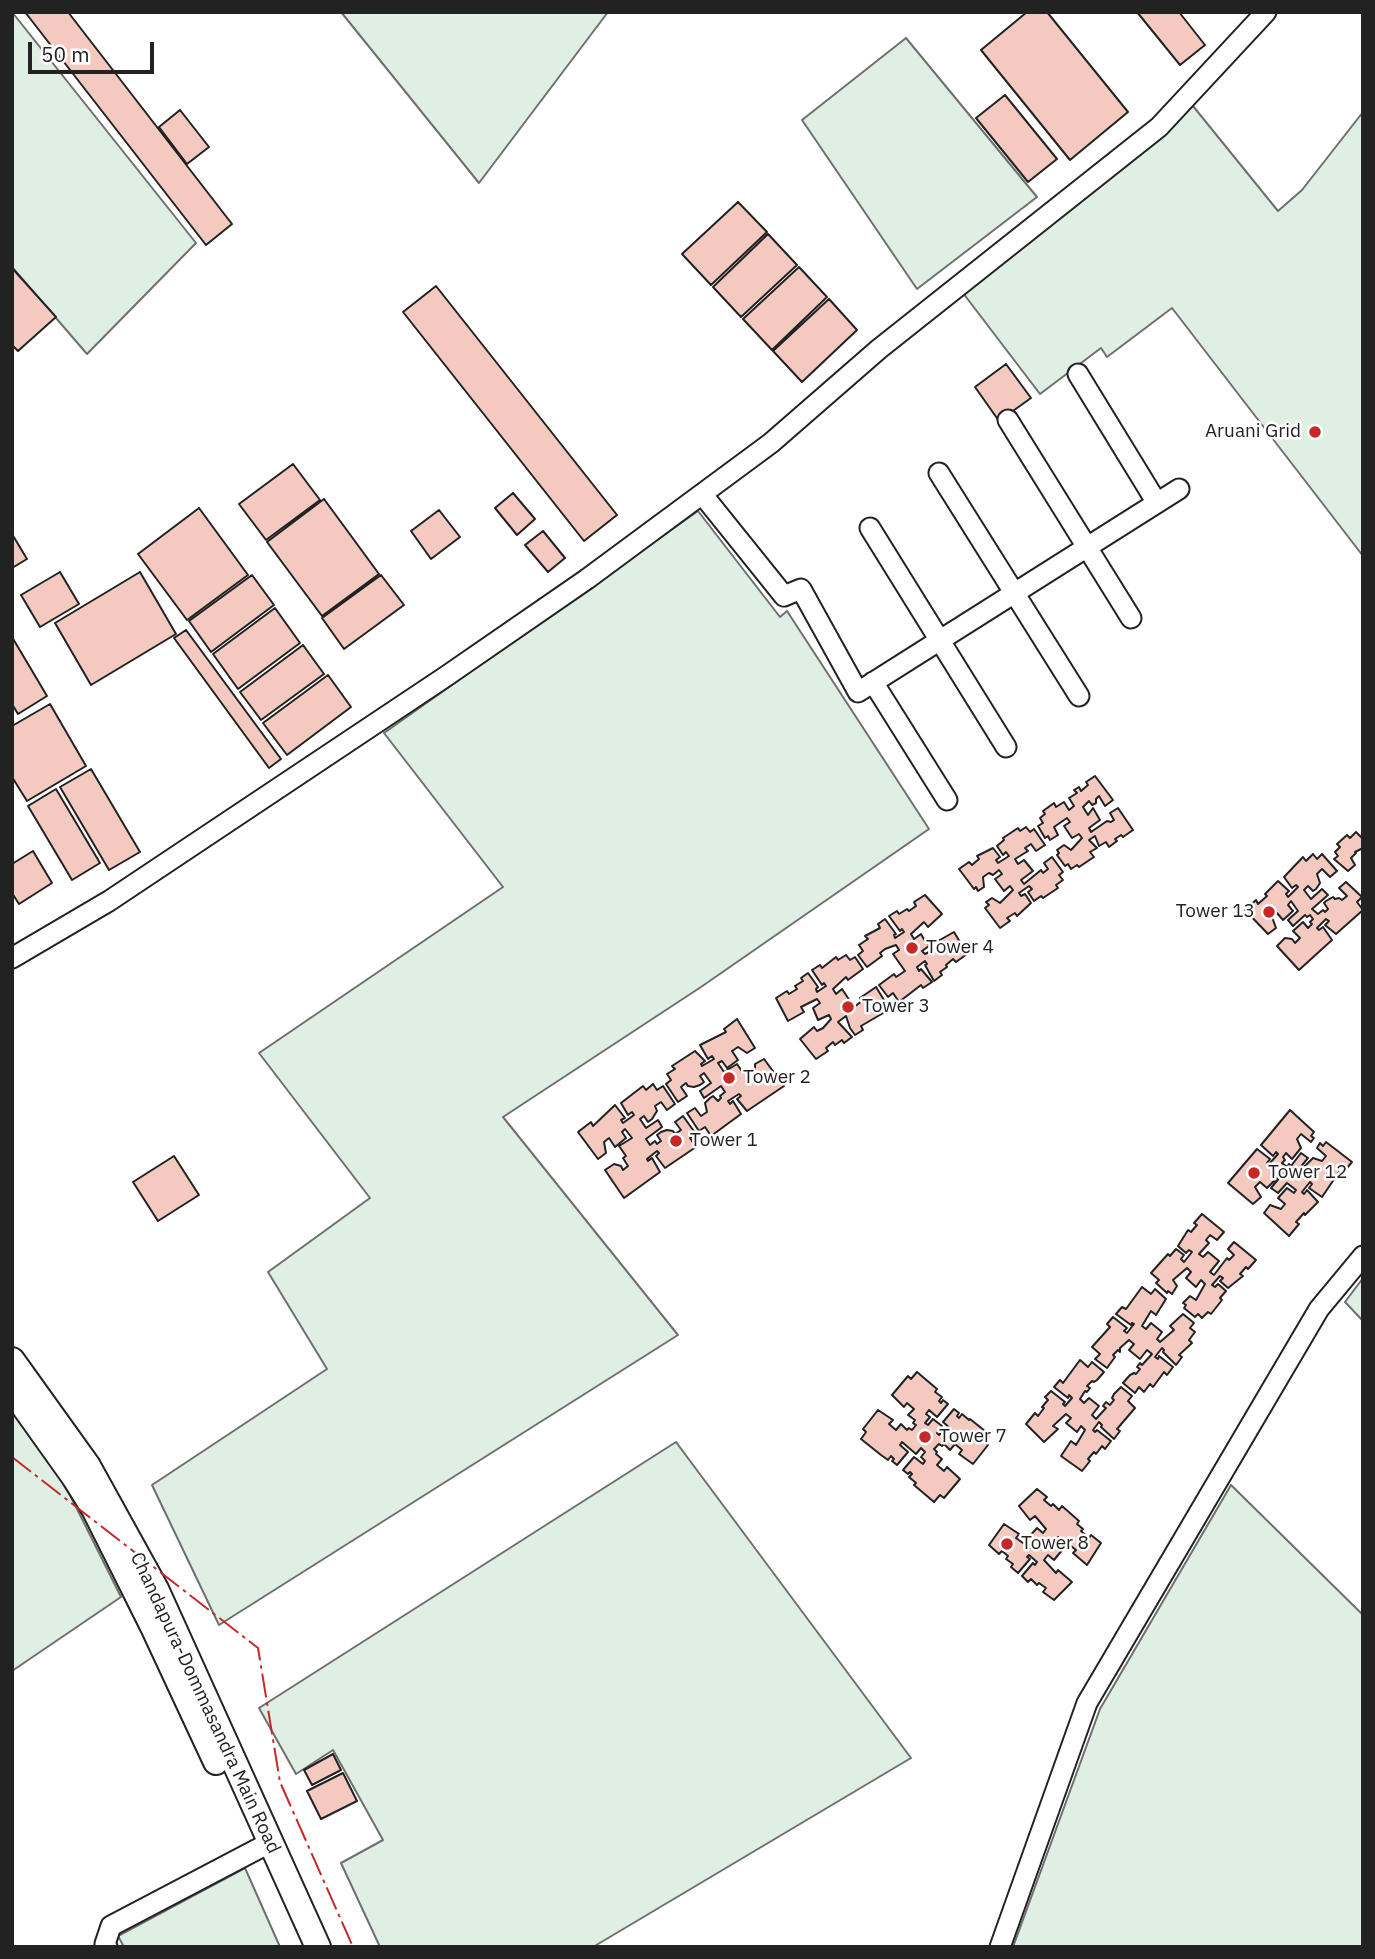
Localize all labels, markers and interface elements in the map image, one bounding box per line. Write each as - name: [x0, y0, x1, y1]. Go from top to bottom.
- scale bar: [32, 28, 158, 72]
- text: 50 m: [41, 40, 90, 68]
- place label: Aruani Grid: [1205, 421, 1301, 443]
- marker: Aruani Grid: [1307, 424, 1323, 440]
- place label: Tower 13: [1176, 901, 1255, 923]
- marker: Tower 13: [1261, 904, 1277, 920]
- place label: Tower 4: [926, 937, 994, 959]
- marker: Tower 4: [904, 940, 920, 956]
- place label: Tower 3: [862, 996, 930, 1018]
- marker: Tower 3: [840, 999, 856, 1015]
- place label: Tower 2: [743, 1067, 811, 1089]
- marker: Tower 2: [721, 1070, 737, 1086]
- place label: Tower 1: [690, 1130, 758, 1152]
- marker: Tower 1: [668, 1133, 684, 1149]
- place label: Tower 12: [1268, 1162, 1347, 1184]
- marker: Tower 12: [1246, 1165, 1262, 1181]
- place label: Tower 7: [939, 1426, 1007, 1448]
- marker: Tower 7: [917, 1429, 933, 1445]
- place label: Tower 8: [1021, 1533, 1089, 1555]
- marker: Tower 8: [999, 1536, 1015, 1552]
- street label: Chandapura-Dommasandra Main Road: [125, 1549, 285, 1857]

